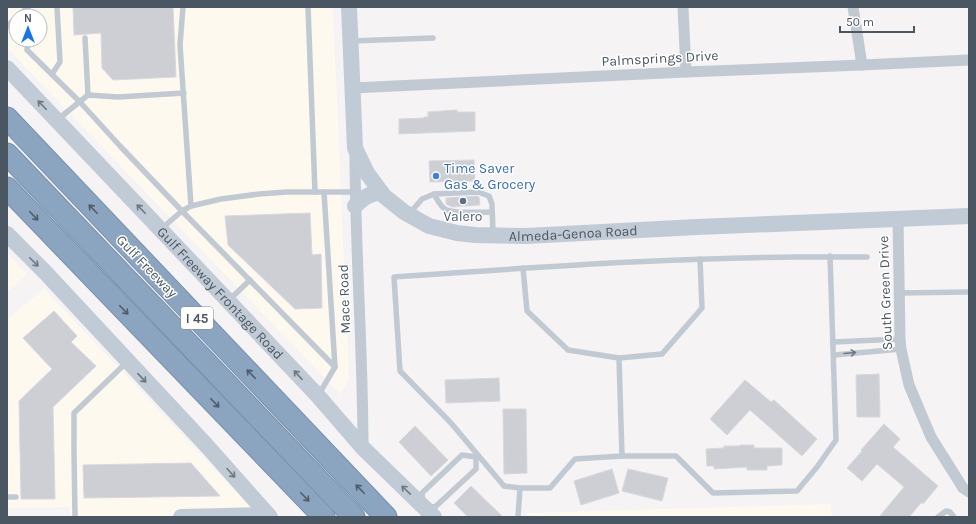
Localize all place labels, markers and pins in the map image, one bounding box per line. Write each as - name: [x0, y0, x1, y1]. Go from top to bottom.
- place label: Time Saver Gas & Grocery: [444, 160, 536, 193]
- marker: Time Saver Gas & Grocery: [431, 171, 441, 181]
- marker: Valero: [458, 196, 468, 206]
- place label: Valero: [444, 208, 482, 225]

